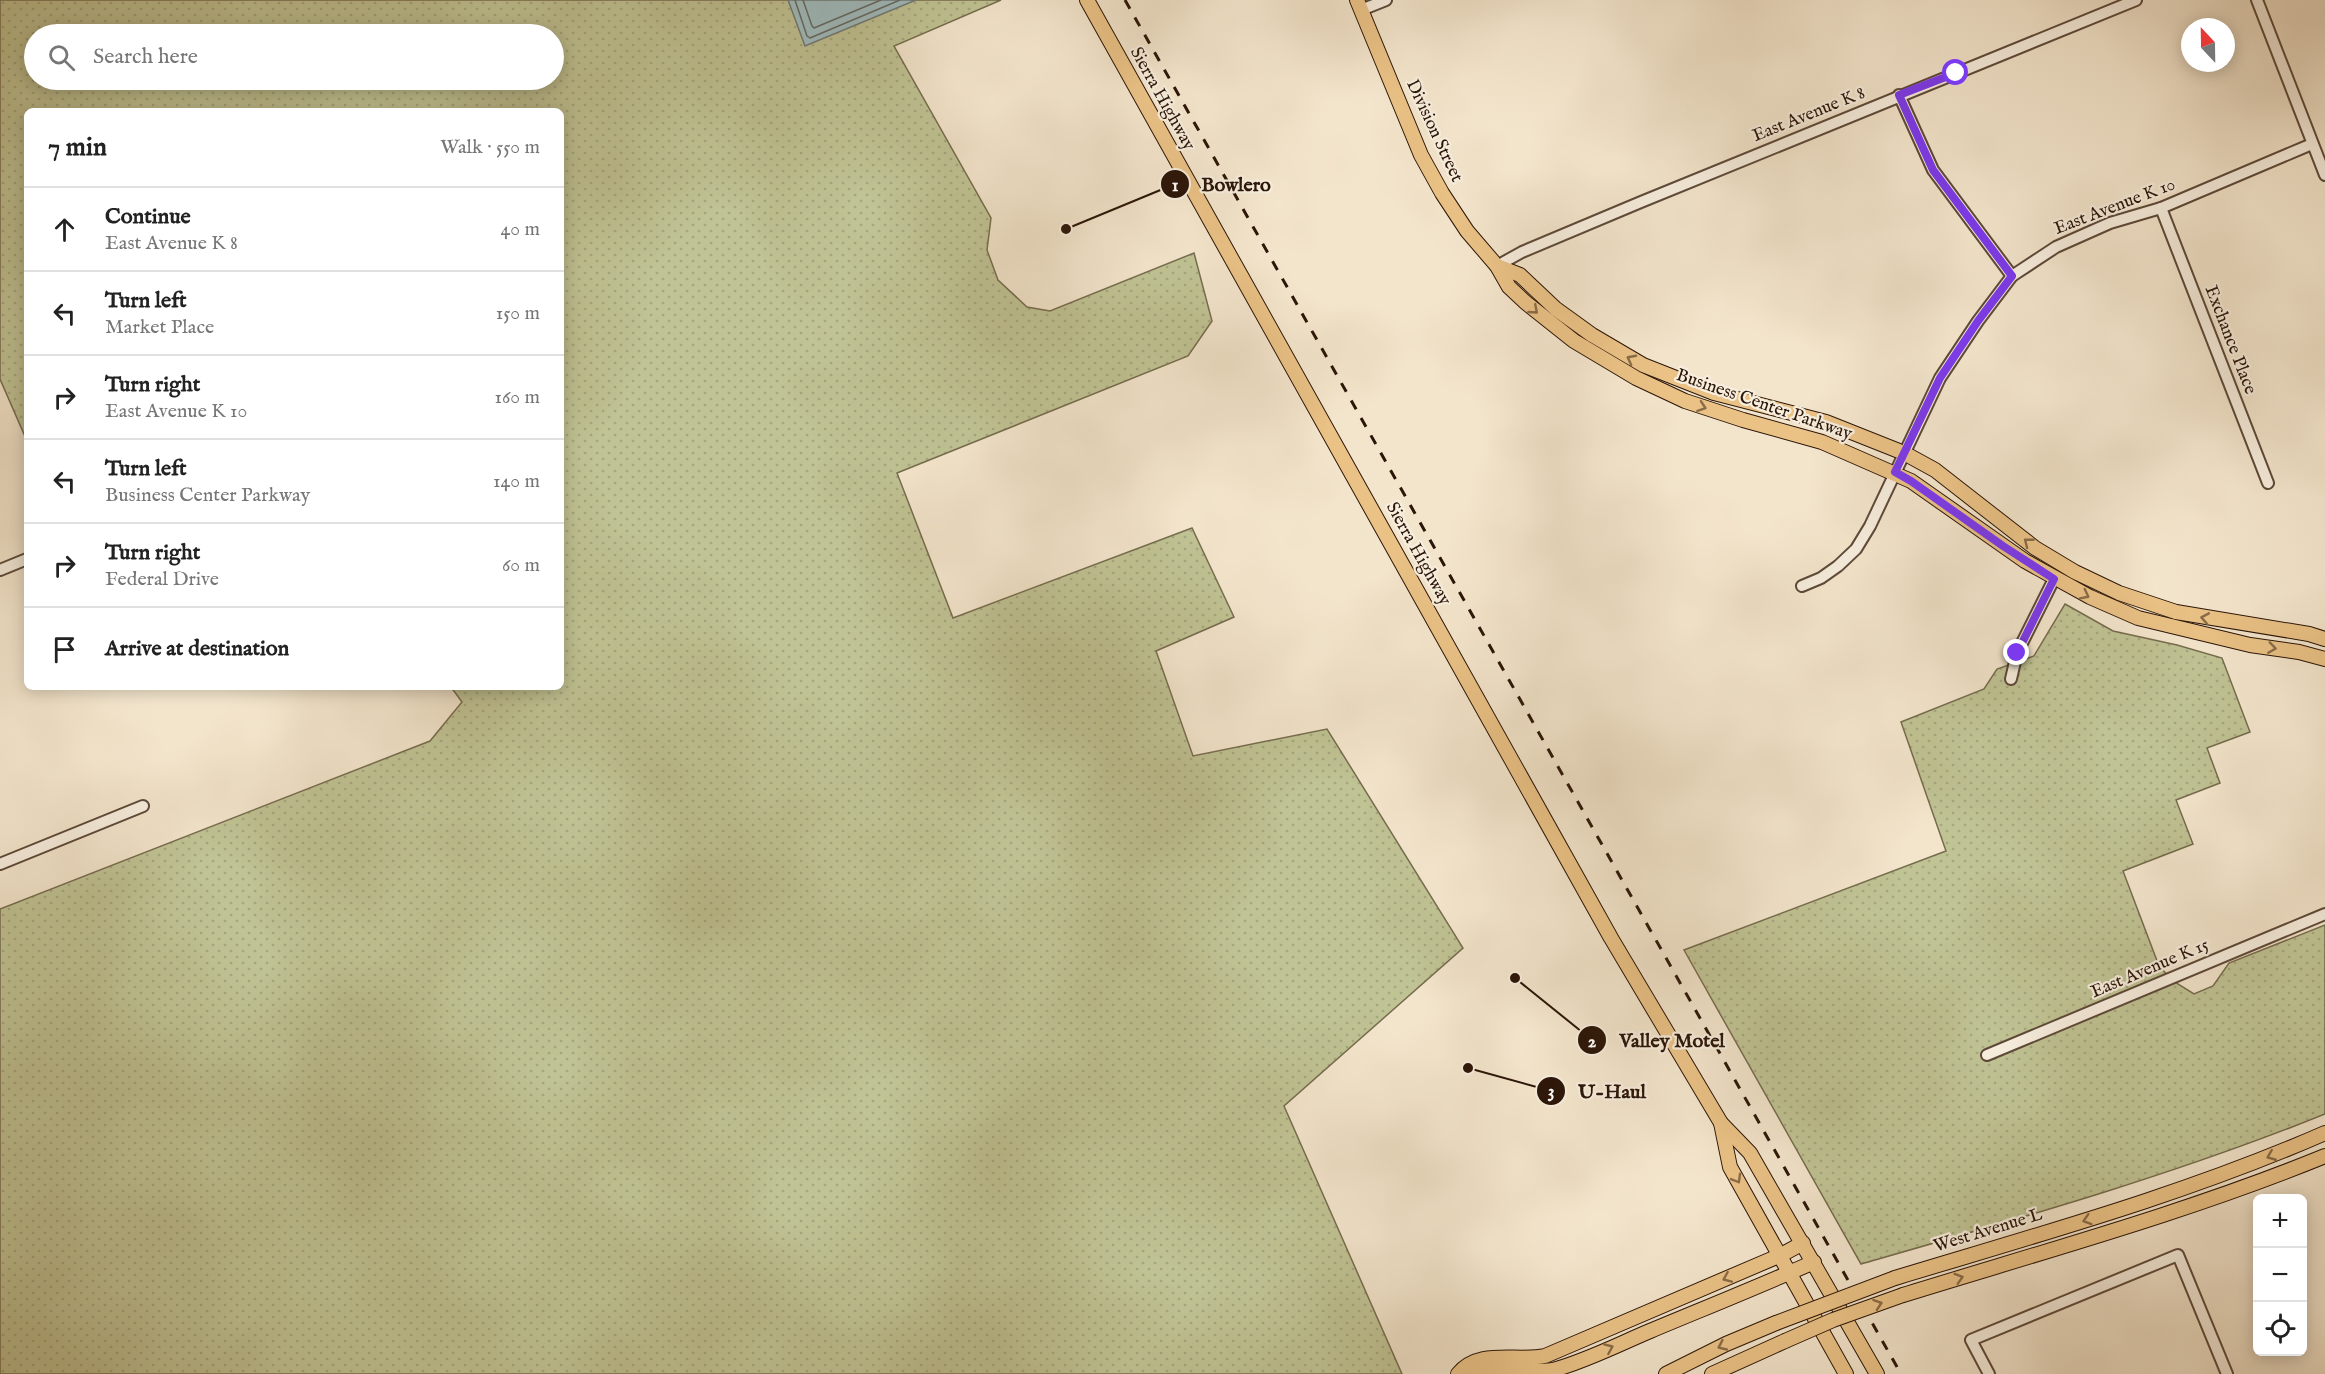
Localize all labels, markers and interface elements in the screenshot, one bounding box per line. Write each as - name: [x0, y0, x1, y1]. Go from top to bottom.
- north arrow: [2181, 18, 2235, 72]
- search box: [24, 24, 564, 90]
- icon: search: [45, 41, 78, 74]
- text: Search here: [93, 43, 198, 71]
- street label: Sierra Highway: [1124, 43, 1200, 155]
- route start: [1942, 59, 1968, 85]
- street label: Division Street: [1400, 76, 1468, 186]
- street label: East Avenue K 8: [1749, 82, 1869, 148]
- text: 7 min: [48, 131, 107, 164]
- text: Walk · 550 m: [440, 135, 540, 160]
- callout: Bowlero: [1160, 165, 1283, 203]
- text: Bowlero: [1201, 173, 1271, 198]
- street label: East Avenue K 10: [2051, 173, 2179, 241]
- text: 1: [1172, 175, 1179, 198]
- text: Continue: [105, 203, 191, 231]
- icon: ahead: [48, 213, 81, 246]
- text: 40 m: [501, 217, 540, 242]
- text: East Avenue K 8: [105, 231, 238, 256]
- street label: Exchance Place: [2199, 282, 2261, 398]
- text: Turn left: [105, 287, 187, 315]
- icon: left: [48, 297, 81, 330]
- text: 150 m: [496, 301, 540, 326]
- one-way arrow: [1527, 303, 1538, 314]
- text: Market Place: [105, 315, 214, 340]
- one-way arrow: [1627, 355, 1638, 366]
- street label: Business Center Parkway: [1673, 364, 1855, 446]
- text: Turn right: [105, 371, 200, 399]
- icon: right: [48, 381, 81, 414]
- text: 160 m: [494, 385, 540, 410]
- text: East Avenue K 10: [105, 399, 247, 424]
- one-way arrow: [1696, 399, 1707, 412]
- text: Turn left: [105, 455, 187, 483]
- icon: left: [48, 465, 81, 498]
- text: 140 m: [493, 469, 540, 494]
- text: Business Center Parkway: [105, 483, 310, 508]
- street label: Sierra Highway: [1380, 498, 1456, 610]
- text: Turn right: [105, 539, 200, 567]
- one-way arrow: [2023, 539, 2034, 550]
- icon: right: [48, 549, 81, 582]
- text: 60 m: [502, 553, 540, 578]
- text: Federal Drive: [105, 567, 219, 592]
- one-way arrow: [2079, 587, 2090, 599]
- one-way arrow: [2201, 612, 2211, 625]
- icon: arrive: [48, 633, 81, 666]
- text: Arrive at destination: [105, 635, 289, 663]
- route end: [2003, 639, 2029, 665]
- one-way arrow: [2267, 642, 2276, 654]
- street label: East Avenue K 15: [2088, 934, 2213, 1004]
- callout: Valley Motel: [1577, 1021, 1737, 1059]
- text: Valley Motel: [1618, 1029, 1725, 1054]
- text: 2: [1588, 1031, 1597, 1054]
- callout: U-Haul: [1536, 1072, 1658, 1110]
- text: U-Haul: [1577, 1080, 1646, 1105]
- text: 3: [1548, 1081, 1554, 1104]
- one-way arrow: [2266, 1149, 2277, 1161]
- one-way arrow: [1730, 1173, 1742, 1183]
- map controls: [2253, 1194, 2307, 1356]
- button: +: [2253, 1194, 2307, 1248]
- street label: West Avenue L: [1931, 1203, 2045, 1258]
- one-way arrow: [2082, 1213, 2093, 1225]
- button: −: [2253, 1248, 2307, 1302]
- one-way arrow: [1723, 1271, 1734, 1283]
- one-way arrow: [1953, 1273, 1964, 1285]
- one-way arrow: [1872, 1298, 1883, 1311]
- button: locate: [2253, 1302, 2307, 1356]
- one-way arrow: [1717, 1339, 1728, 1351]
- one-way arrow: [1603, 1343, 1614, 1355]

